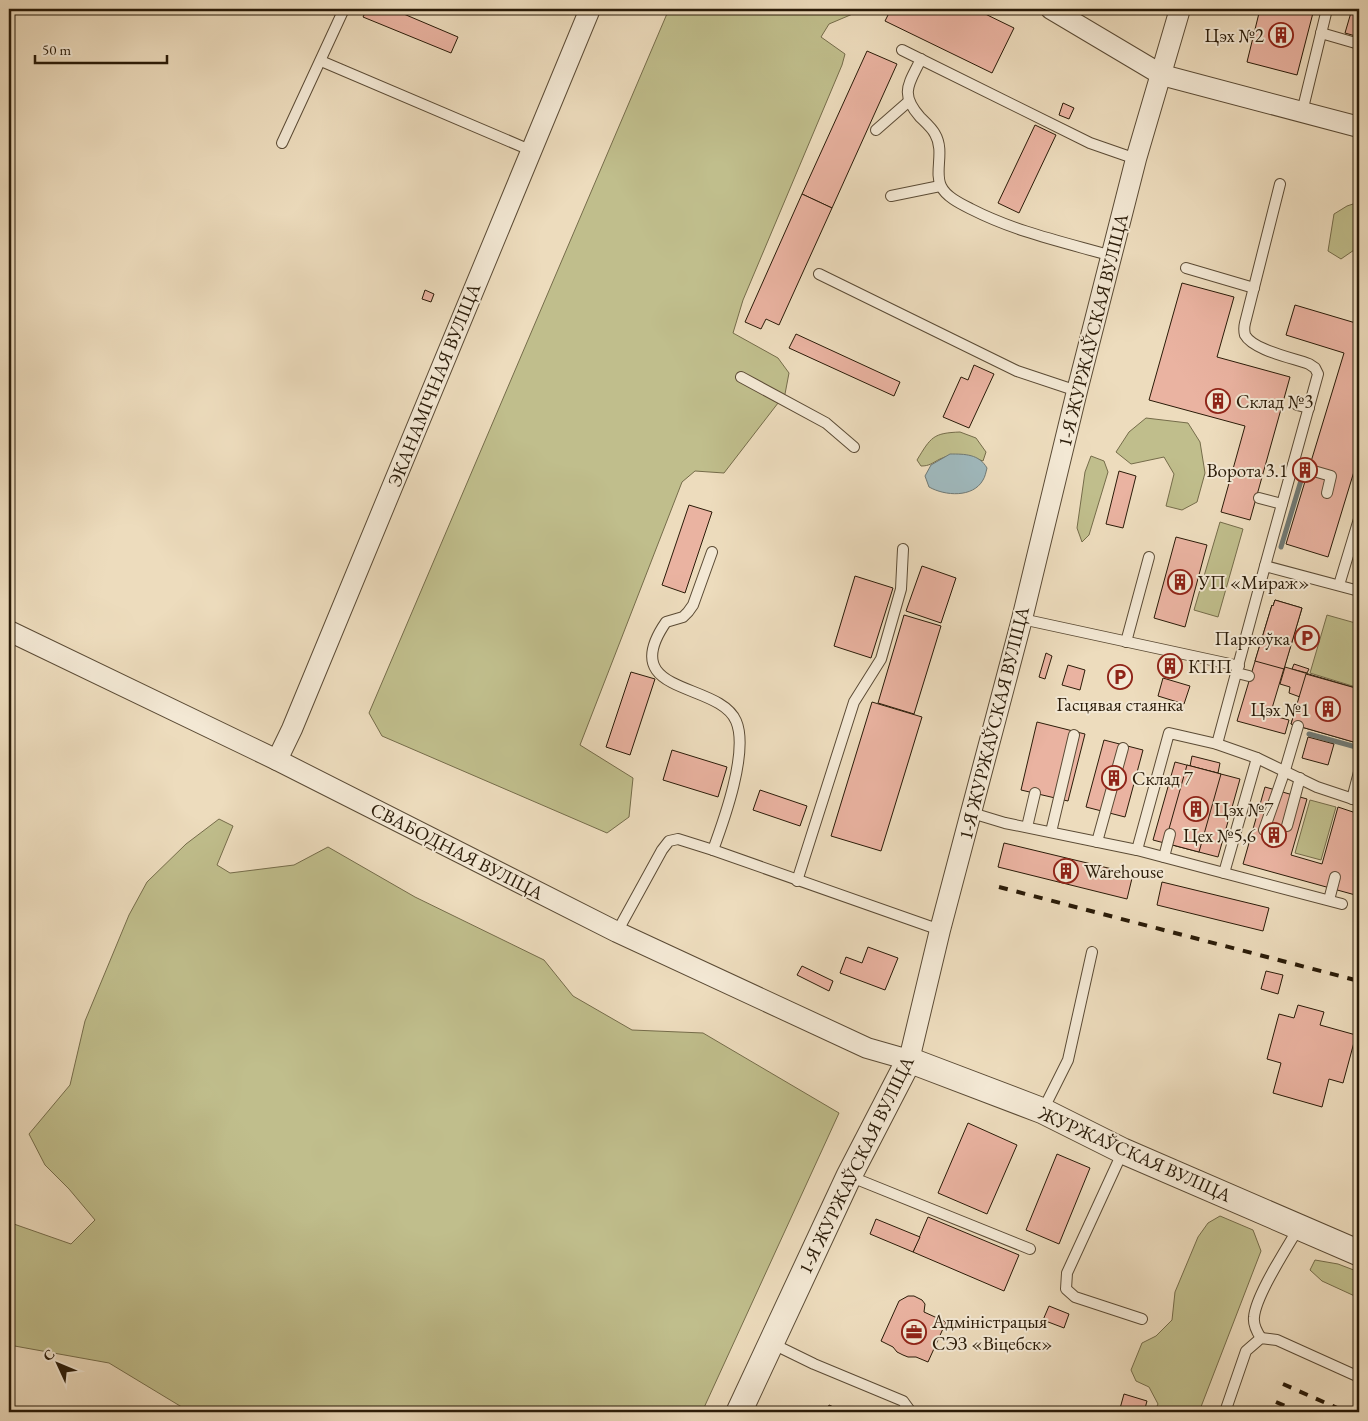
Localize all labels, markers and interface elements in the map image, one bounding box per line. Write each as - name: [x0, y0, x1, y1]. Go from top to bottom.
- building icon: Цэх №2: [1268, 22, 1294, 48]
- place label: Цэх №2: [1205, 23, 1264, 48]
- scale bar: [35, 32, 168, 64]
- text: 50 m: [42, 40, 71, 59]
- street label: 1-Я ЖУРЖАЎСКАЯ ВУЛІЦА: [1052, 210, 1134, 449]
- street label: ЭКАНАМІЧНАЯ ВУЛІЦА: [382, 279, 487, 491]
- building icon: Склад №3: [1205, 388, 1231, 414]
- place label: Склад №3: [1236, 389, 1313, 414]
- building icon: Ворота 3.1: [1292, 457, 1318, 483]
- place label: Ворота 3.1: [1206, 458, 1288, 483]
- building icon: УП «Мираж»: [1167, 569, 1193, 595]
- place label: УП «Мираж»: [1197, 570, 1310, 595]
- street label: 1-Я ЖУРЖАЎСКАЯ ВУЛІЦА: [953, 603, 1035, 842]
- parking icon: Паркоўка: [1294, 625, 1320, 651]
- place label: Паркоўка: [1214, 626, 1290, 651]
- building icon: КПП: [1157, 653, 1183, 679]
- place label: КПП: [1188, 654, 1232, 679]
- parking icon: Гасцявая стаянка: [1107, 664, 1133, 690]
- place label: Гасцявая стаянка: [1057, 692, 1184, 717]
- building icon: Цэх №1: [1315, 696, 1341, 722]
- place label: Цэх №1: [1251, 697, 1310, 722]
- building icon: Склад 7: [1101, 765, 1127, 791]
- place label: Склад 7: [1132, 766, 1194, 791]
- street label: СВАБОДНАЯ ВУЛІЦА: [366, 796, 549, 906]
- building icon: Цэх №7: [1183, 796, 1209, 822]
- place label: Цэх №7: [1214, 797, 1274, 822]
- building icon: Цех №5,6: [1261, 822, 1287, 848]
- place label: Цех №5,6: [1183, 823, 1256, 848]
- building icon: Warehouse: [1053, 858, 1079, 884]
- place label: Warehouse: [1084, 859, 1164, 884]
- street label: 1-Я ЖУРЖАЎСКАЯ ВУЛІЦА: [792, 1051, 920, 1278]
- street label: ЖУРЖАЎСКАЯ ВУЛІЦА: [1034, 1100, 1236, 1208]
- place label: Адміністрацыя СЭЗ «Віцебск»: [931, 1309, 1052, 1356]
- office icon: Адміністрацыя СЭЗ «Віцебск»: [901, 1319, 927, 1345]
- north arrow: [32, 1338, 82, 1388]
- text: С: [39, 1345, 59, 1365]

